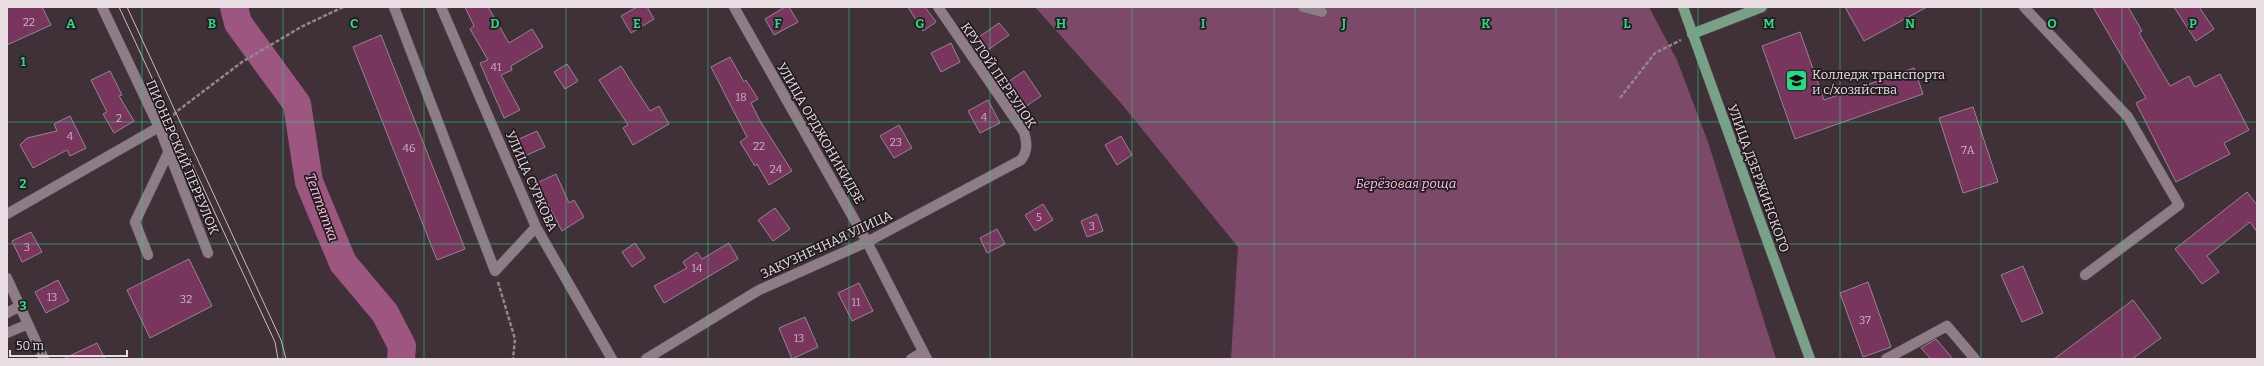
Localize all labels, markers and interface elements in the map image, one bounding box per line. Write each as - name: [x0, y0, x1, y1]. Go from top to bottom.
- house number: 22: [23, 16, 35, 29]
- text: A: [66, 16, 76, 31]
- text: B: [208, 16, 216, 31]
- text: C: [350, 16, 358, 31]
- text: D: [490, 16, 500, 31]
- text: E: [633, 16, 641, 31]
- text: F: [774, 16, 782, 31]
- text: G: [915, 16, 925, 31]
- text: H: [1056, 16, 1066, 31]
- text: I: [1201, 16, 1206, 31]
- text: J: [1341, 16, 1347, 31]
- text: K: [1481, 16, 1491, 31]
- text: L: [1623, 16, 1631, 31]
- text: M: [1763, 16, 1775, 31]
- text: N: [1905, 16, 1915, 31]
- text: O: [2047, 16, 2057, 31]
- text: P: [2189, 16, 2197, 31]
- street label: КРУТОЙ ПЕРЕУЛОК: [958, 20, 1040, 131]
- text: 1: [20, 54, 26, 69]
- street label: УЛИЦА ОРДЖОНИКИДЗЕ: [774, 60, 867, 207]
- house number: 41: [491, 61, 502, 74]
- place label: Колледж транспорта и с/хозяйства: [1812, 67, 1945, 97]
- school or university icon: Колледж транспорта и с/хозяйства: [1783, 68, 1809, 94]
- street label: ПИОНЕРСКИЙ ПЕРЕУЛОК: [143, 78, 222, 237]
- house number: 18: [735, 91, 747, 104]
- street label: УЛИЦА ДЗЕРЖИНСКОГО: [1725, 102, 1792, 254]
- house number: 4: [981, 111, 988, 124]
- house number: 2: [116, 112, 122, 125]
- street label: УЛИЦА СУРКОВА: [503, 129, 561, 234]
- house number: 4: [67, 130, 74, 143]
- house number: 23: [890, 136, 902, 149]
- house number: 22: [753, 140, 765, 153]
- house number: 46: [403, 142, 415, 155]
- house number: 7А: [1961, 144, 1975, 157]
- house number: 24: [770, 163, 783, 176]
- water label: Тептятка: [301, 171, 342, 244]
- text: 2: [19, 176, 27, 191]
- park label: Берёзовая роща: [1356, 176, 1456, 191]
- street label: ЗАКУЗНЕЧНАЯ УЛИЦА: [758, 207, 895, 282]
- house number: 5: [1036, 211, 1042, 224]
- house number: 3: [1089, 220, 1095, 233]
- house number: 3: [24, 241, 30, 254]
- house number: 14: [692, 262, 703, 275]
- house number: 13: [47, 291, 57, 304]
- house number: 32: [180, 293, 192, 306]
- house number: 11: [852, 296, 861, 309]
- text: 3: [19, 298, 27, 313]
- house number: 37: [1859, 314, 1871, 327]
- scale bar: [10, 332, 127, 358]
- house number: 13: [794, 332, 804, 345]
- text: 50 m: [16, 339, 45, 353]

